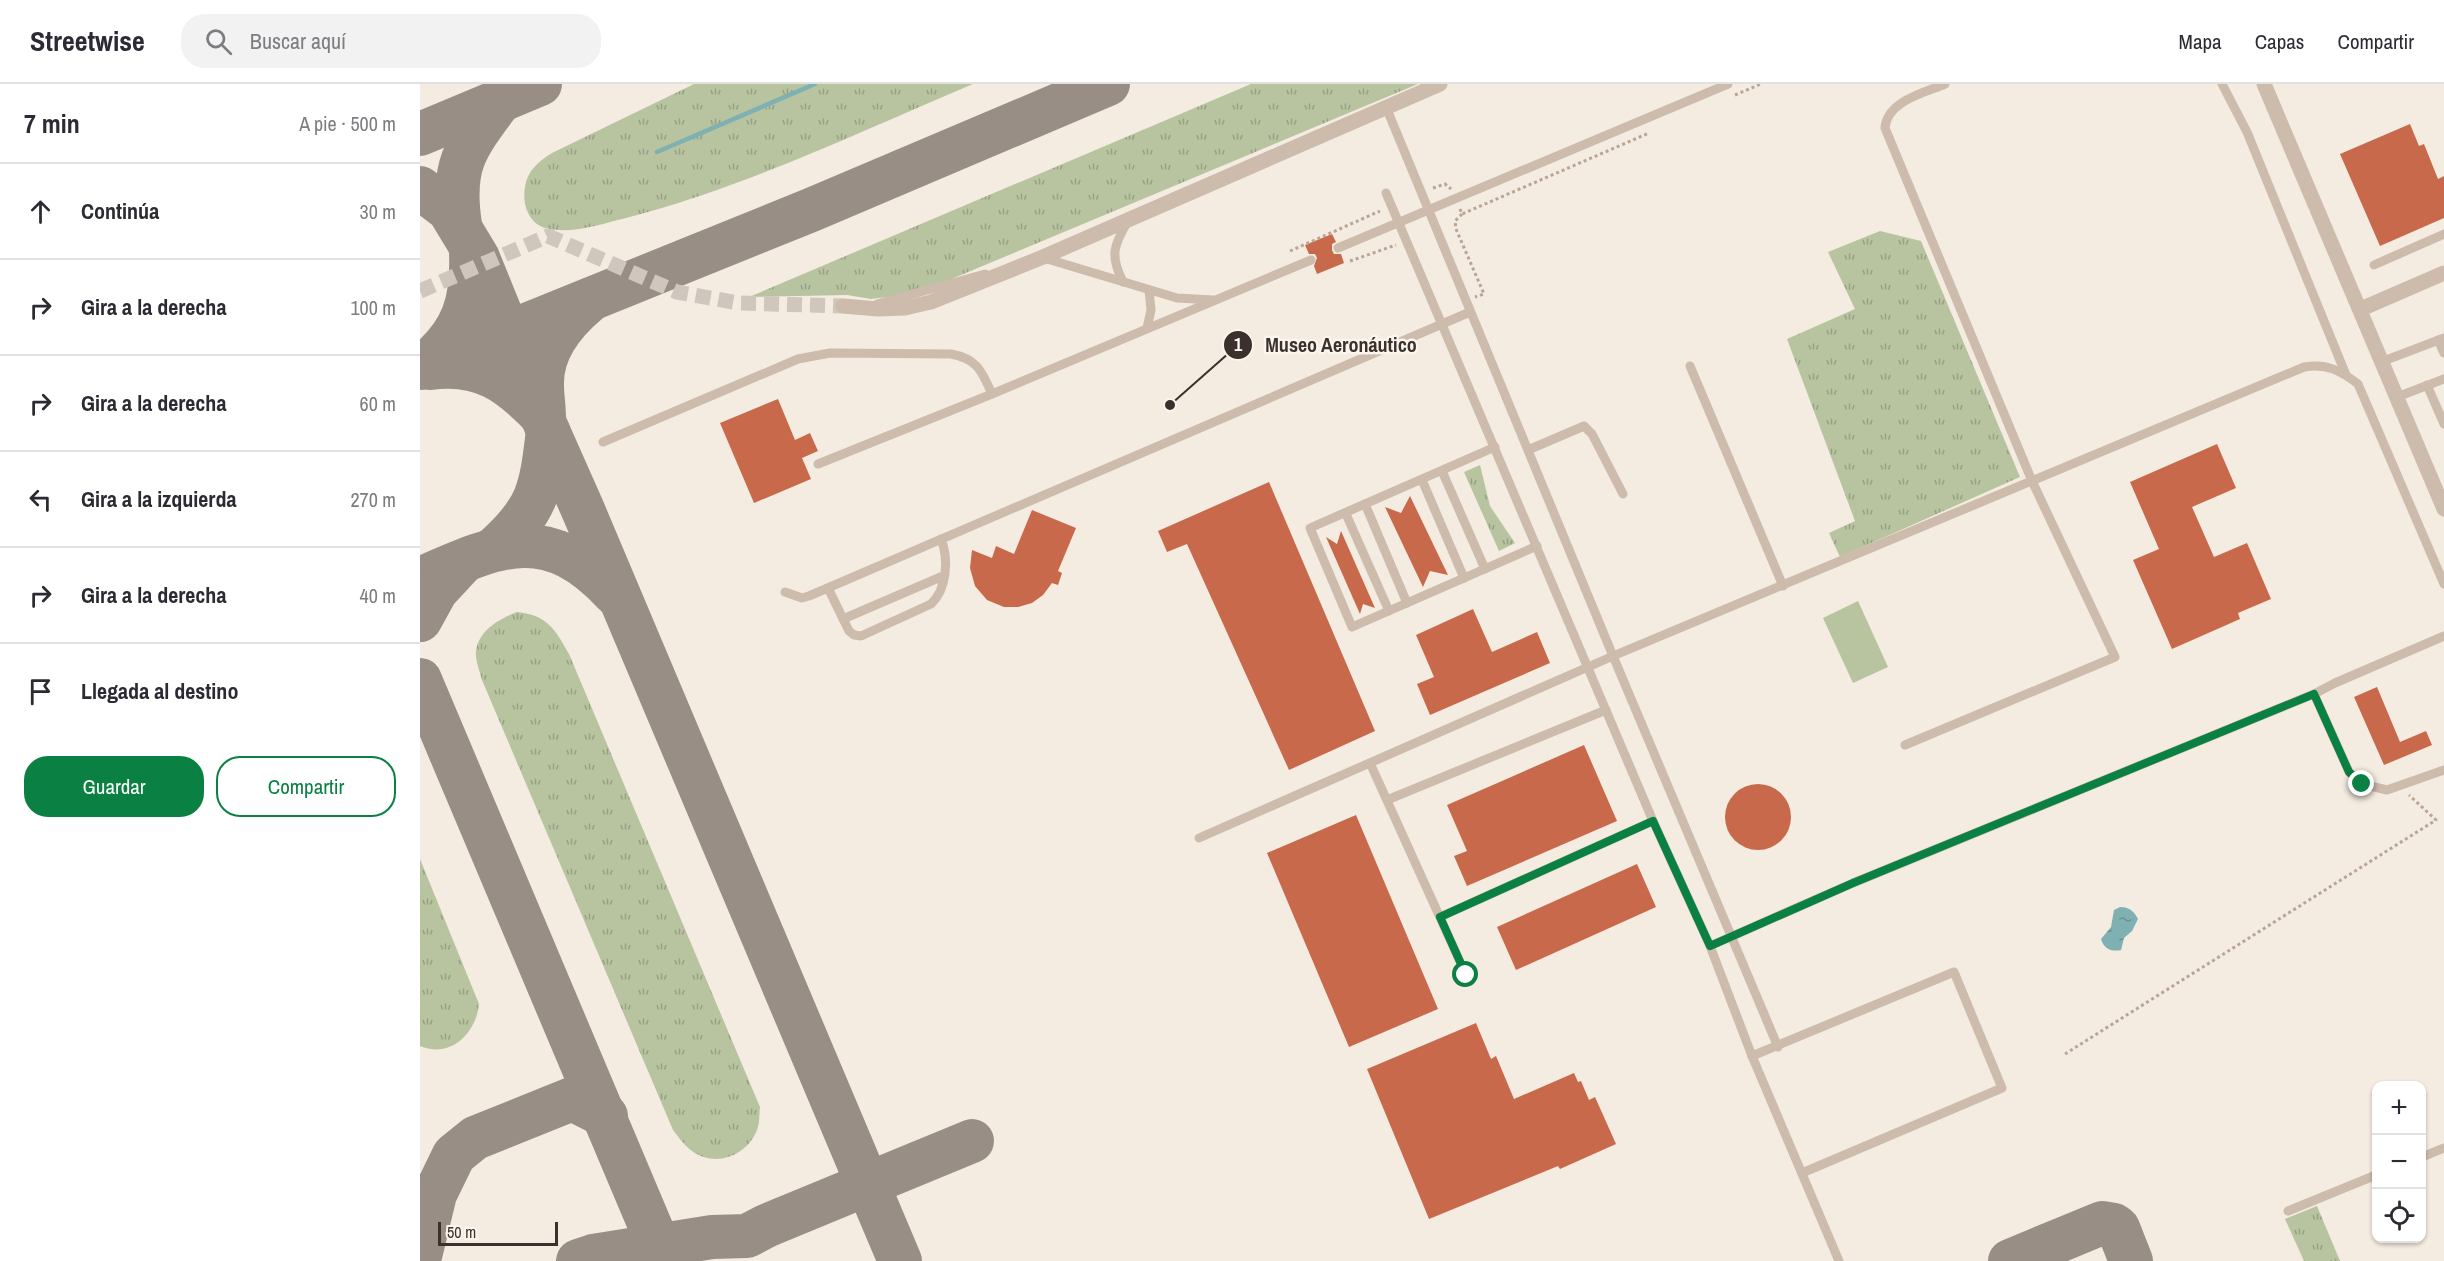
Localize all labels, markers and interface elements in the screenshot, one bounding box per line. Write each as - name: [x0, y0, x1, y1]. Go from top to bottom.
- search box: [181, 14, 601, 68]
- text: Streetwise: [30, 22, 145, 60]
- icon: search: [202, 25, 235, 58]
- text: Buscar aquí: [250, 26, 346, 56]
- text: Mapa: [2179, 27, 2222, 56]
- text: Capas: [2255, 27, 2304, 56]
- text: Compartir: [2337, 27, 2414, 56]
- text: 7 min: [24, 106, 80, 141]
- text: A pie · 500 m: [299, 110, 396, 137]
- icon: ahead: [24, 195, 57, 228]
- text: Continúa: [81, 196, 159, 226]
- text: 30 m: [360, 198, 396, 225]
- icon: right: [24, 291, 57, 324]
- text: Gira a la derecha: [81, 292, 226, 322]
- text: 100 m: [350, 294, 396, 321]
- callout: Museo Aeronáutico: [1223, 326, 1430, 364]
- text: Museo Aeronáutico: [1265, 331, 1417, 358]
- text: 1: [1234, 332, 1243, 357]
- icon: right: [24, 387, 57, 420]
- text: Gira a la derecha: [81, 388, 226, 418]
- text: 60 m: [360, 390, 396, 417]
- icon: left: [24, 483, 57, 516]
- text: Gira a la izquierda: [81, 484, 236, 514]
- text: 270 m: [350, 486, 396, 513]
- icon: right: [24, 579, 57, 612]
- text: Gira a la derecha: [81, 580, 226, 610]
- text: 40 m: [360, 582, 396, 609]
- icon: arrive: [24, 675, 57, 708]
- text: Llegada al destino: [81, 676, 238, 706]
- button: Guardar: [24, 756, 204, 817]
- button: Compartir: [216, 756, 396, 817]
- route end: [2348, 770, 2374, 796]
- route start: [1452, 961, 1478, 987]
- map controls: [2372, 1081, 2426, 1243]
- button: +: [2372, 1081, 2426, 1135]
- button: −: [2372, 1135, 2426, 1189]
- button: locate: [2372, 1189, 2426, 1243]
- scale bar: [438, 1219, 558, 1246]
- text: 50 m: [447, 1221, 476, 1243]

